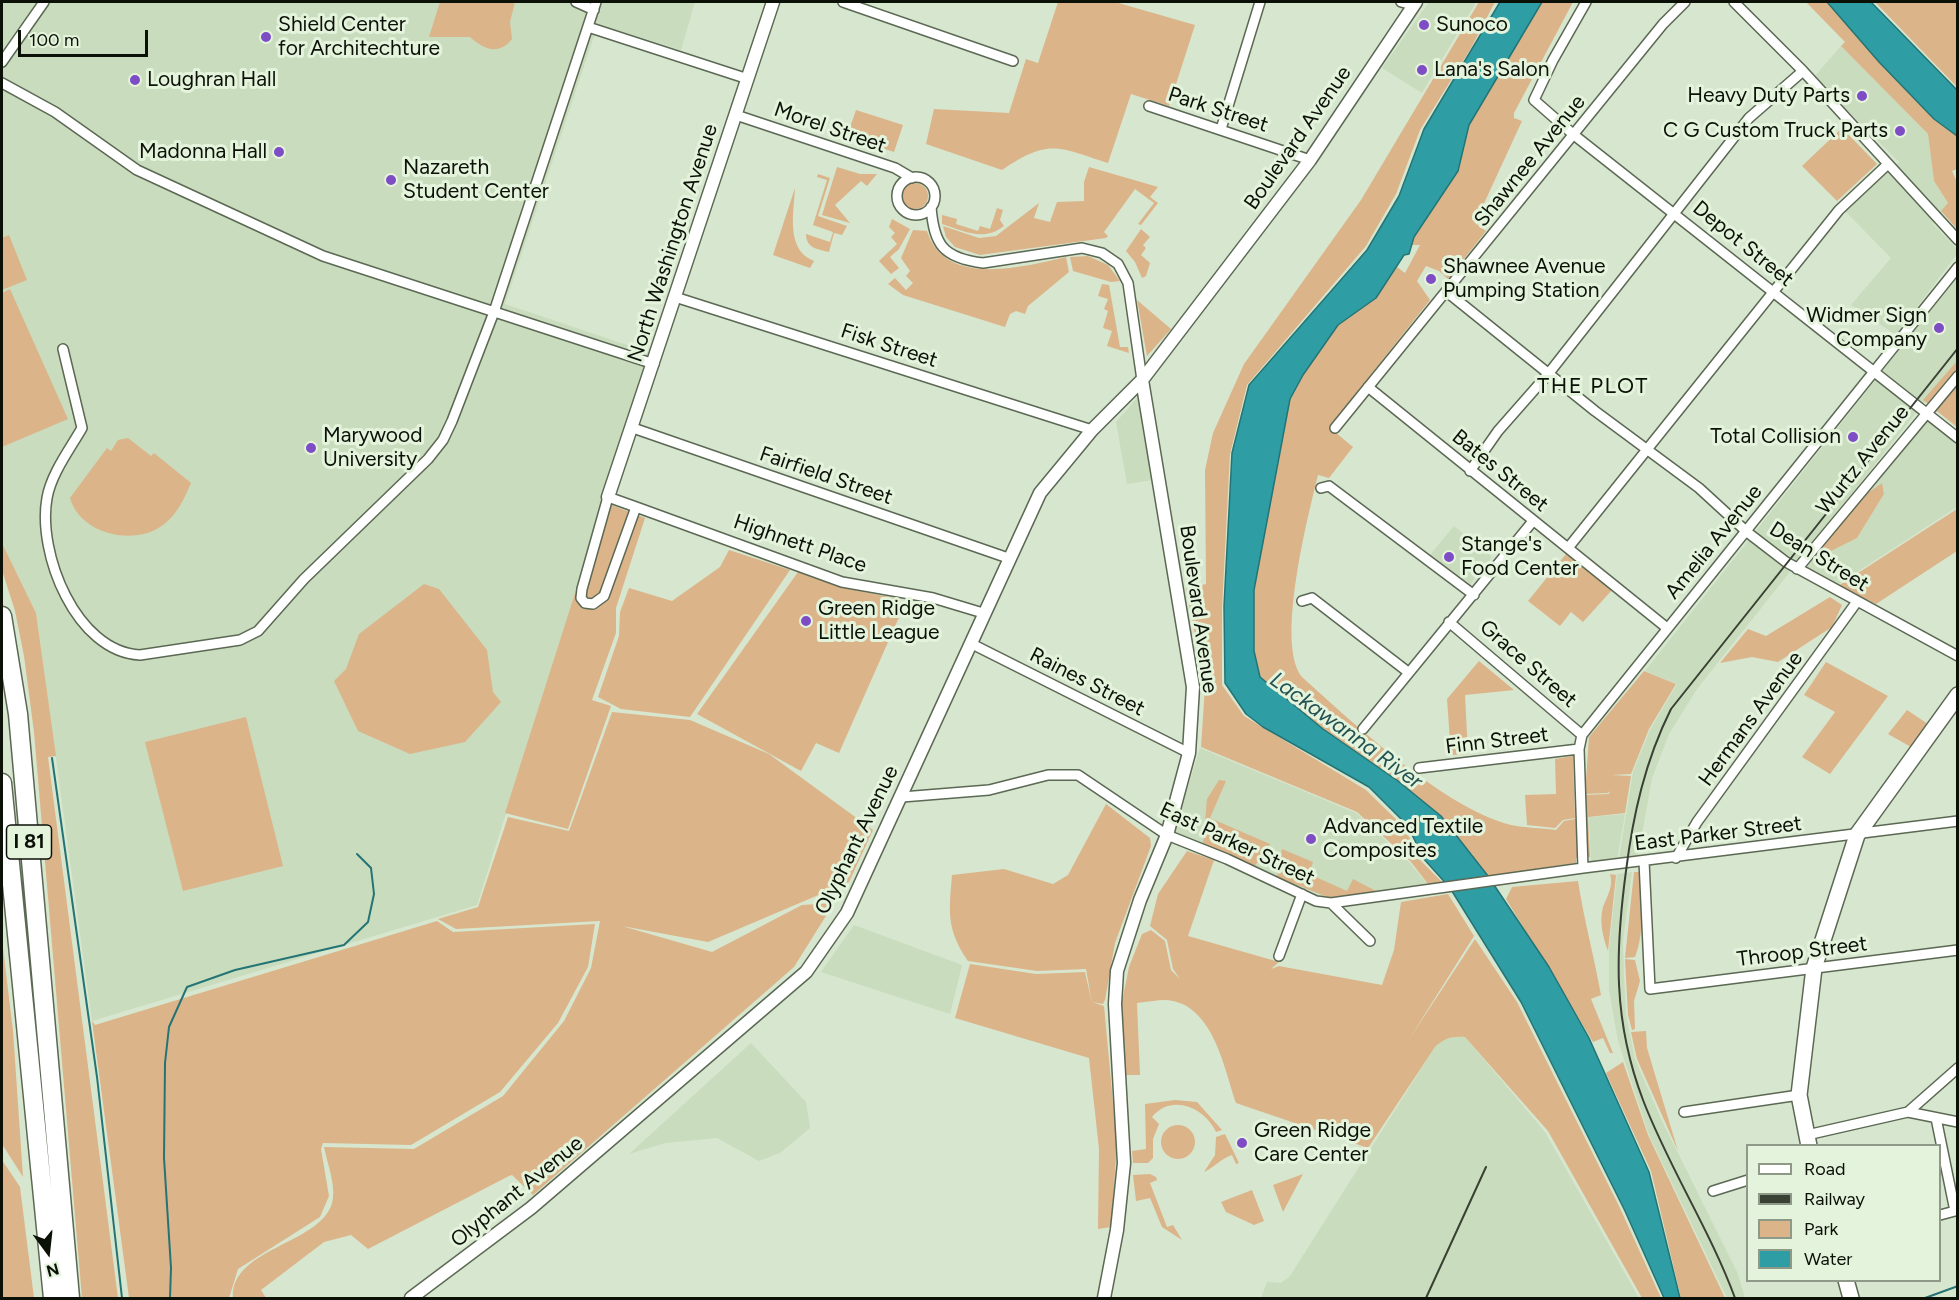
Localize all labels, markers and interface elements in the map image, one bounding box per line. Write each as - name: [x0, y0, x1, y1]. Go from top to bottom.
- place label: Shield Center for Architechture: [278, 12, 440, 62]
- place label: Sunoco: [1436, 12, 1508, 38]
- scale bar: [21, 18, 152, 56]
- marker: Sunoco: [1417, 18, 1431, 32]
- text: 100 m: [29, 29, 79, 51]
- marker: Shield Center for Architechture: [259, 30, 273, 44]
- place label: Lana's Salon: [1434, 57, 1549, 83]
- street label: Boulevard Avenue: [1239, 61, 1357, 215]
- marker: Lana's Salon: [1415, 63, 1429, 77]
- place label: Loughran Hall: [147, 67, 276, 93]
- marker: Loughran Hall: [128, 73, 142, 87]
- street label: Park Street: [1165, 82, 1271, 138]
- place label: Heavy Duty Parts: [1687, 83, 1850, 109]
- marker: Heavy Duty Parts: [1855, 89, 1869, 103]
- street label: Shawnee Avenue: [1469, 90, 1591, 232]
- street label: Morel Street: [771, 97, 889, 159]
- place label: C G Custom Truck Parts: [1663, 118, 1888, 144]
- street label: North Washington Avenue: [623, 121, 723, 365]
- marker: C G Custom Truck Parts: [1893, 124, 1907, 138]
- place label: Madonna Hall: [139, 139, 267, 165]
- marker: Madonna Hall: [272, 145, 286, 159]
- place label: Nazareth Student Center: [403, 155, 549, 205]
- marker: Nazareth Student Center: [384, 173, 398, 187]
- street label: Depot Street: [1687, 196, 1799, 292]
- place label: Shawnee Avenue Pumping Station: [1443, 254, 1605, 304]
- marker: Shawnee Avenue Pumping Station: [1424, 272, 1438, 286]
- place label: Widmer Sign Company: [1806, 303, 1927, 353]
- street label: Fisk Street: [837, 319, 941, 373]
- marker: Widmer Sign Company: [1932, 321, 1946, 335]
- district label: THE PLOT: [1537, 374, 1649, 400]
- street label: Wurtz Avenue: [1811, 400, 1915, 520]
- place label: Marywood University: [323, 423, 423, 473]
- street label: Bates Street: [1447, 424, 1553, 518]
- place label: Total Collision: [1710, 424, 1841, 450]
- marker: Total Collision: [1846, 430, 1860, 444]
- marker: Marywood University: [304, 441, 318, 455]
- street label: Fairfield Street: [756, 441, 896, 511]
- street label: Amelia Avenue: [1660, 480, 1768, 604]
- street label: Highnett Place: [730, 509, 870, 579]
- street label: Dean Street: [1765, 517, 1873, 597]
- street label: Boulevard Avenue: [1174, 523, 1222, 695]
- place label: Stange's Food Center: [1461, 532, 1579, 582]
- marker: Stange's Food Center: [1442, 550, 1456, 564]
- place label: Green Ridge Little League: [818, 596, 940, 646]
- marker: Green Ridge Little League: [799, 614, 813, 628]
- street label: Grace Street: [1474, 615, 1582, 713]
- street label: Raines Street: [1025, 642, 1149, 722]
- street label: Hermans Avenue: [1694, 647, 1808, 791]
- water label: Lackawanna River: [1265, 667, 1427, 795]
- street label: Finn Street: [1444, 722, 1550, 760]
- street label: Olyphant Avenue: [810, 761, 904, 919]
- street label: East Parker Street: [1155, 797, 1319, 891]
- street label: East Parker Street: [1633, 811, 1803, 857]
- place label: Advanced Textile Composites: [1323, 814, 1483, 864]
- road number: I 81: [6, 825, 51, 859]
- marker: Advanced Textile Composites: [1304, 832, 1318, 846]
- street label: Throop Street: [1735, 932, 1869, 972]
- place label: Green Ridge Care Center: [1254, 1118, 1371, 1168]
- street label: Olyphant Avenue: [446, 1131, 588, 1253]
- marker: Green Ridge Care Center: [1235, 1136, 1249, 1150]
- legend: [1746, 1144, 1941, 1282]
- text: Road: [1804, 1158, 1845, 1180]
- text: Railway: [1804, 1188, 1865, 1210]
- text: Park: [1804, 1218, 1838, 1240]
- north arrow: [18, 1222, 78, 1282]
- text: Water: [1804, 1248, 1852, 1270]
- text: N: [44, 1259, 61, 1281]

